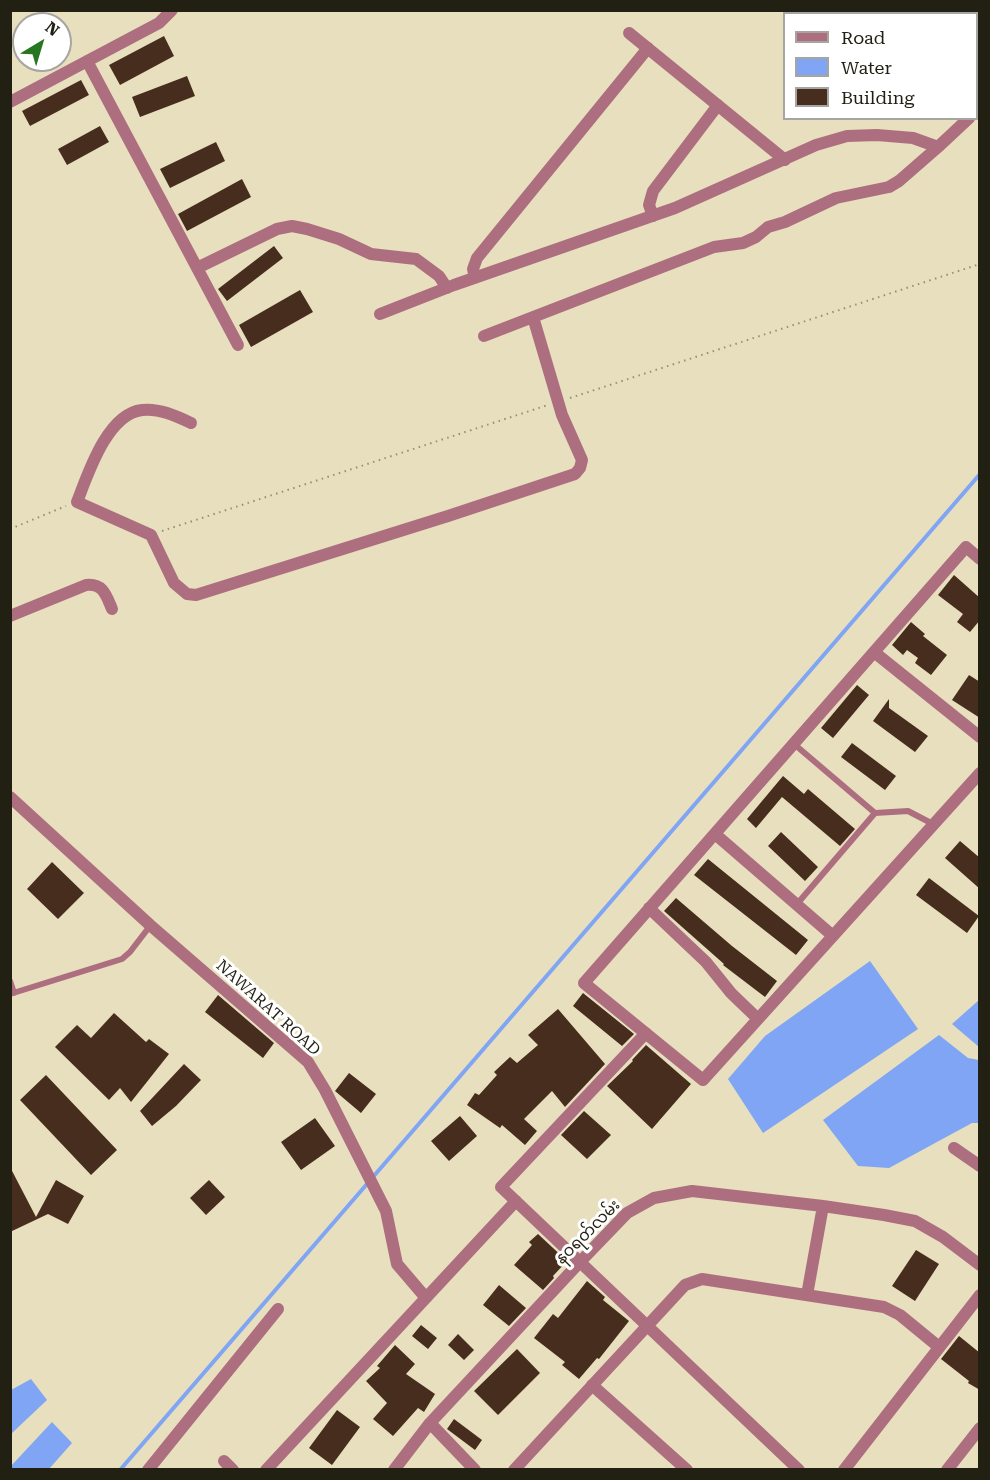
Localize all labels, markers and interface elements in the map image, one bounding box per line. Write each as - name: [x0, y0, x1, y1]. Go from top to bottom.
- north arrow: [12, 12, 72, 72]
- legend: [783, 12, 978, 120]
- text: N: [41, 18, 63, 40]
- text: Road: [841, 27, 885, 48]
- text: Water: [841, 57, 892, 78]
- text: Building: [841, 87, 915, 108]
- street label: NAWARAT ROAD: [212, 956, 324, 1060]
- street label: နဝရတ်လမ်း: [552, 1196, 624, 1268]

